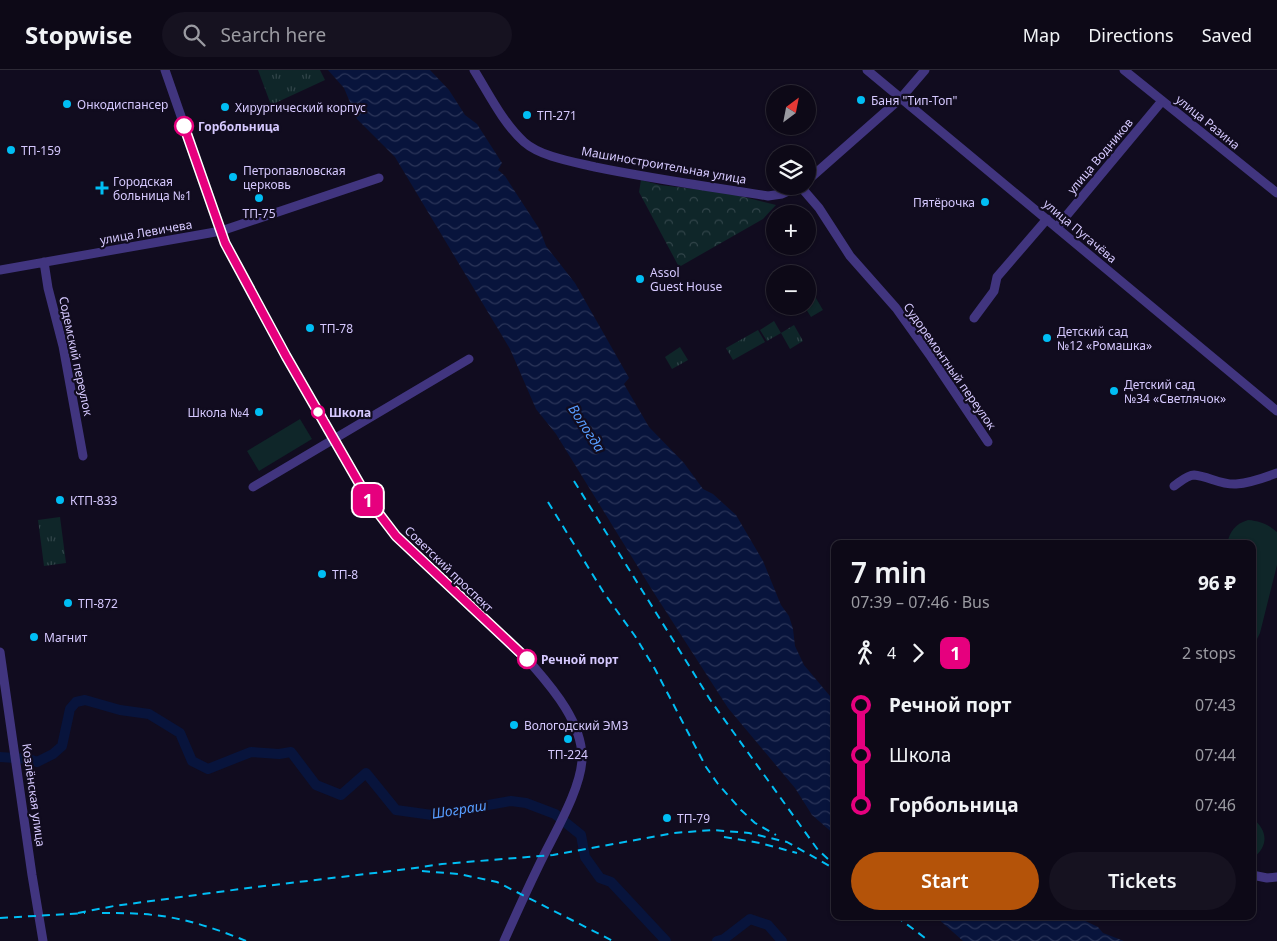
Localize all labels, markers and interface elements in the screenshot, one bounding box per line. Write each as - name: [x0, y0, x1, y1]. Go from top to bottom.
- search box: [162, 12, 512, 57]
- text: Stopwise: [25, 18, 132, 51]
- icon: search: [180, 21, 208, 49]
- text: Search here: [220, 22, 326, 48]
- text: Map: [1023, 23, 1060, 47]
- text: Directions: [1088, 23, 1174, 47]
- text: Saved: [1202, 23, 1252, 47]
- north arrow: [766, 85, 816, 135]
- map controls: [766, 85, 816, 315]
- street label: улица Разина: [1172, 91, 1244, 153]
- place label: Баня "Тип-Топ": [871, 92, 958, 109]
- marker: Баня "Тип-Топ": [855, 94, 867, 106]
- place label: Онкодиспансер: [77, 96, 168, 113]
- marker: Онкодиспансер: [61, 98, 73, 110]
- place label: Хирургический корпус: [235, 99, 366, 116]
- marker: Хирургический корпус: [219, 101, 231, 113]
- place label: ТП-271: [537, 107, 577, 124]
- marker: ТП-271: [521, 109, 533, 121]
- street label: улица Водников: [1063, 114, 1137, 198]
- marker: Горбольница: [174, 116, 194, 136]
- place label: Горбольница: [198, 118, 280, 135]
- place label: ТП-159: [21, 142, 61, 159]
- street label: Машиностроительная улица: [580, 142, 748, 188]
- marker: ТП-159: [5, 144, 17, 156]
- button: layers: [766, 145, 816, 195]
- place label: Петропавловская церковь: [243, 162, 346, 193]
- marker: Петропавловская церковь: [227, 171, 239, 183]
- place label: Городская больница №1: [113, 173, 192, 204]
- marker: Городская больница №1: [95, 181, 109, 195]
- marker: ТП-75: [253, 192, 265, 204]
- place label: Пятёрочка: [913, 194, 975, 211]
- street label: улица Пугачёва: [1040, 195, 1120, 267]
- marker: Пятёрочка: [979, 196, 991, 208]
- place label: ТП-75: [242, 205, 276, 222]
- button: +: [766, 205, 816, 255]
- street label: улица Левичева: [98, 216, 194, 248]
- place label: Assol Guest House: [650, 264, 722, 295]
- button: −: [766, 265, 816, 315]
- marker: Assol Guest House: [634, 273, 646, 285]
- street label: Содемский переулок: [55, 295, 97, 418]
- street label: Судоремонтный переулок: [900, 299, 1001, 433]
- place label: ТП-78: [320, 320, 353, 337]
- marker: ТП-78: [304, 322, 316, 334]
- place label: Детский сад №12 «Ромашка»: [1057, 323, 1152, 354]
- marker: Детский сад №12 «Ромашка»: [1041, 332, 1053, 344]
- place label: Детский сад №34 «Светлячок»: [1124, 376, 1226, 407]
- marker: Детский сад №34 «Светлячок»: [1108, 385, 1120, 397]
- water label: Вологда: [564, 400, 610, 456]
- place label: Школа №4: [187, 404, 249, 421]
- place label: Школа: [329, 404, 371, 421]
- marker: Школа: [311, 405, 325, 419]
- marker: Школа №4: [253, 406, 265, 418]
- line badge: 1: [352, 484, 384, 516]
- text: 1: [363, 488, 373, 512]
- place label: КТП-833: [70, 492, 118, 509]
- marker: КТП-833: [54, 494, 66, 506]
- street label: Советский проспект: [401, 522, 497, 616]
- text: 7 min: [851, 553, 927, 591]
- place label: ТП-8: [332, 566, 358, 583]
- marker: ТП-8: [316, 568, 328, 580]
- text: 96 ₽: [1198, 570, 1236, 596]
- text: 07:39 – 07:46 · Bus: [851, 591, 990, 613]
- place label: ТП-872: [78, 595, 118, 612]
- marker: ТП-872: [62, 597, 74, 609]
- place label: Магнит: [44, 629, 88, 646]
- marker: Магнит: [28, 631, 40, 643]
- icon: walk: [851, 639, 879, 667]
- icon: forward: [904, 639, 932, 667]
- text: 1: [950, 641, 960, 665]
- text: 4: [887, 642, 896, 664]
- text: 2 stops: [1182, 642, 1236, 664]
- marker: Речной порт: [517, 649, 537, 669]
- place label: Речной порт: [541, 651, 618, 668]
- text: Речной порт: [889, 692, 1011, 718]
- text: 07:43: [1195, 694, 1236, 716]
- place label: Вологодский ЭМЗ: [524, 717, 628, 734]
- marker: Вологодский ЭМЗ: [508, 719, 520, 731]
- marker: ТП-224: [562, 733, 574, 745]
- street label: Козлёнская улица: [18, 742, 50, 848]
- text: Школа: [889, 742, 951, 768]
- text: 07:44: [1195, 744, 1236, 766]
- place label: ТП-224: [548, 746, 588, 763]
- text: Горбольница: [889, 792, 1018, 818]
- text: 07:46: [1195, 794, 1236, 816]
- water label: Шограш: [430, 795, 488, 823]
- place label: ТП-79: [677, 810, 710, 827]
- marker: ТП-79: [661, 812, 673, 824]
- button: Start: [851, 852, 1039, 910]
- button: Tickets: [1049, 852, 1236, 910]

